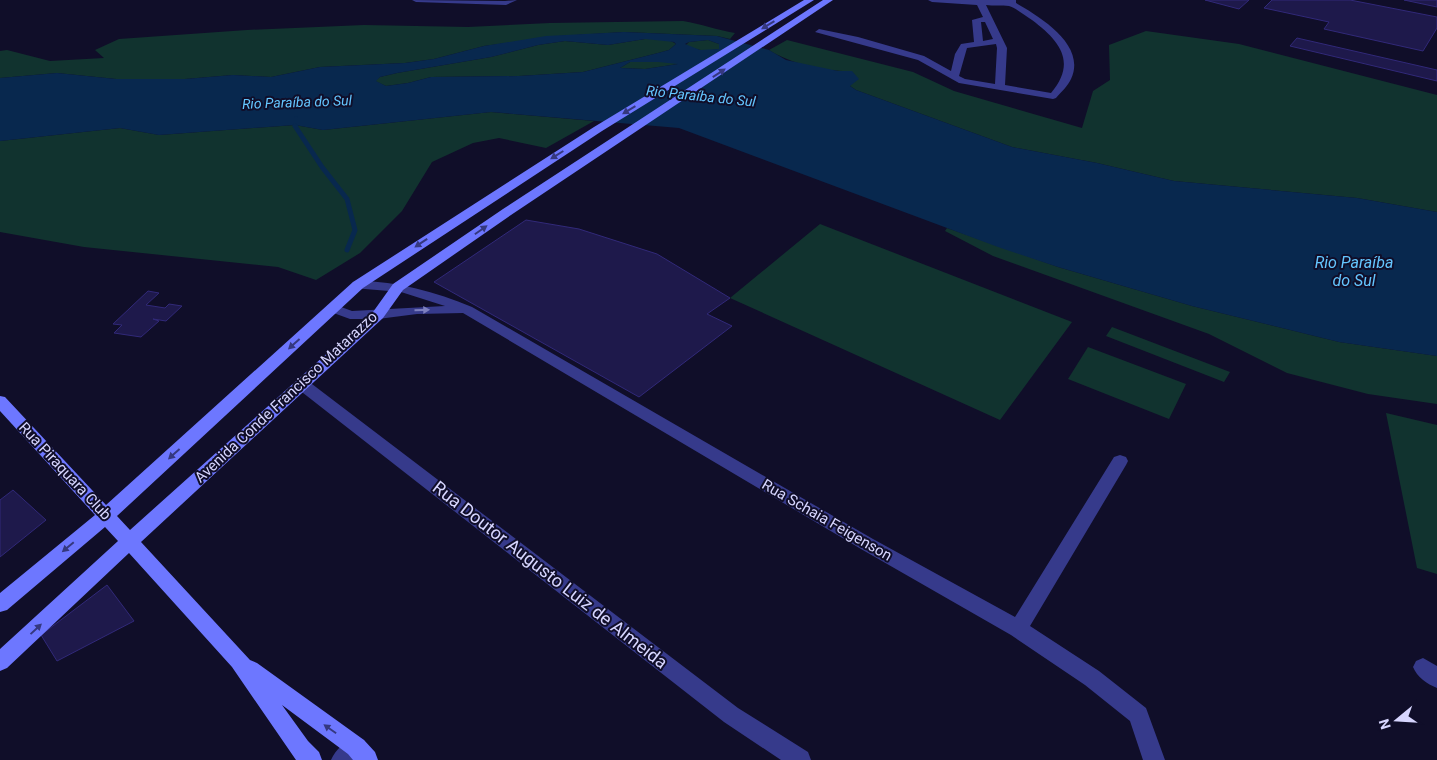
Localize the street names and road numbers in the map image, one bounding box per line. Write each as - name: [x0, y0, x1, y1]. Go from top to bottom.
- street label: Avenida Conde Francisco Matarazzo: [191, 308, 381, 486]
- street label: Rua Piraquara Club: [15, 418, 115, 524]
- street label: Rua Schaia Feigenson: [759, 475, 895, 565]
- street label: Rua Doutor Augusto Luiz de Almeida: [429, 476, 672, 673]

